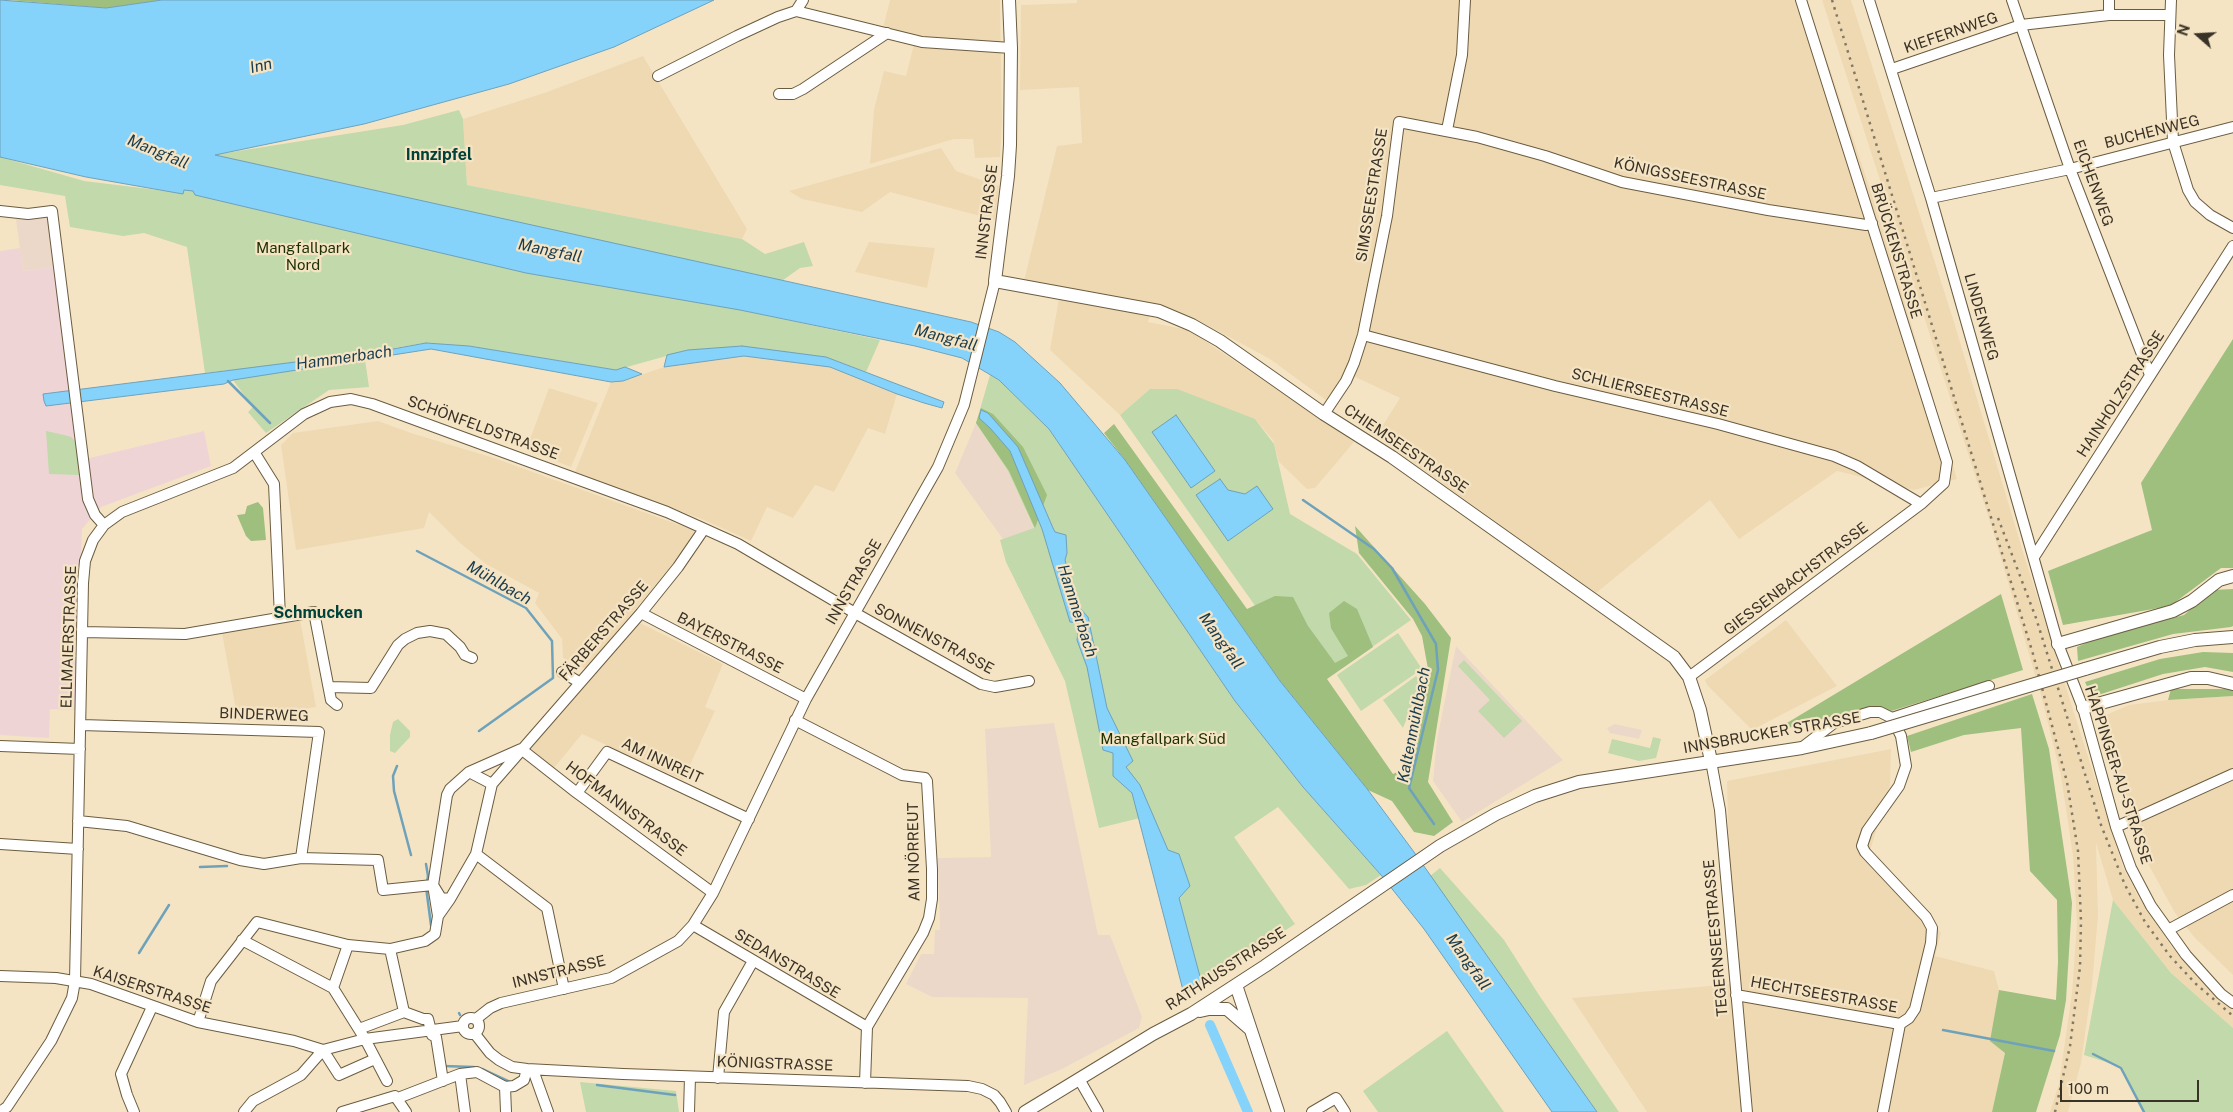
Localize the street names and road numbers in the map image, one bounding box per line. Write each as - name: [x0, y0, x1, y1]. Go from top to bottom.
- street label: KIEFERNWEG: [1902, 8, 2000, 58]
- street label: BUCHENWEG: [2102, 111, 2202, 153]
- street label: SIMSSEESTRASSE: [1353, 127, 1391, 263]
- street label: EICHENWEG: [2069, 137, 2117, 229]
- street label: KÖNIGSSEESTRASSE: [1612, 154, 1768, 204]
- street label: INNSTRASSE: [972, 163, 1002, 261]
- street label: BRÜCKENSTRASSE: [1867, 181, 1925, 321]
- street label: LINDENWEG: [1960, 271, 2002, 363]
- street label: HAINHOLZSTRASSE: [2073, 327, 2169, 461]
- street label: SCHLIERSEESTRASSE: [1570, 365, 1730, 421]
- street label: SCHÖNFELDSTRASSE: [405, 392, 561, 464]
- street label: CHIEMSEESTRASSE: [1340, 401, 1472, 497]
- street label: GIESSENBACHSTRASSE: [1720, 519, 1872, 639]
- street label: INNSTRASSE: [822, 536, 886, 628]
- street label: ELLMAIERSTRASSE: [58, 565, 80, 709]
- street label: FÄRBERSTRASSE: [556, 577, 652, 685]
- street label: SONNENSTRASSE: [871, 600, 997, 678]
- street label: BAYERSTRASSE: [674, 608, 786, 678]
- street label: HAPPINGER-AU-STRASSE: [2081, 683, 2155, 867]
- street label: BINDERWEG: [219, 704, 309, 726]
- street label: INNSBRUCKER STRASSE: [1682, 709, 1862, 757]
- street label: AM INNREIT: [619, 734, 705, 788]
- street label: HOFMANNSTRASSE: [562, 758, 690, 860]
- street label: AM NÖRREUT: [904, 802, 924, 902]
- street label: TEGERNSEESTRASSE: [1700, 859, 1732, 1017]
- street label: RATHAUSSTRASSE: [1163, 923, 1289, 1015]
- street label: SEDANSTRASSE: [731, 925, 843, 1003]
- street label: INNSTRASSE: [510, 952, 608, 992]
- street label: KAISERSTRASSE: [91, 962, 213, 1018]
- street label: HECHTSEESTRASSE: [1749, 973, 1899, 1017]
- street label: KÖNIGSTRASSE: [716, 1053, 834, 1075]

